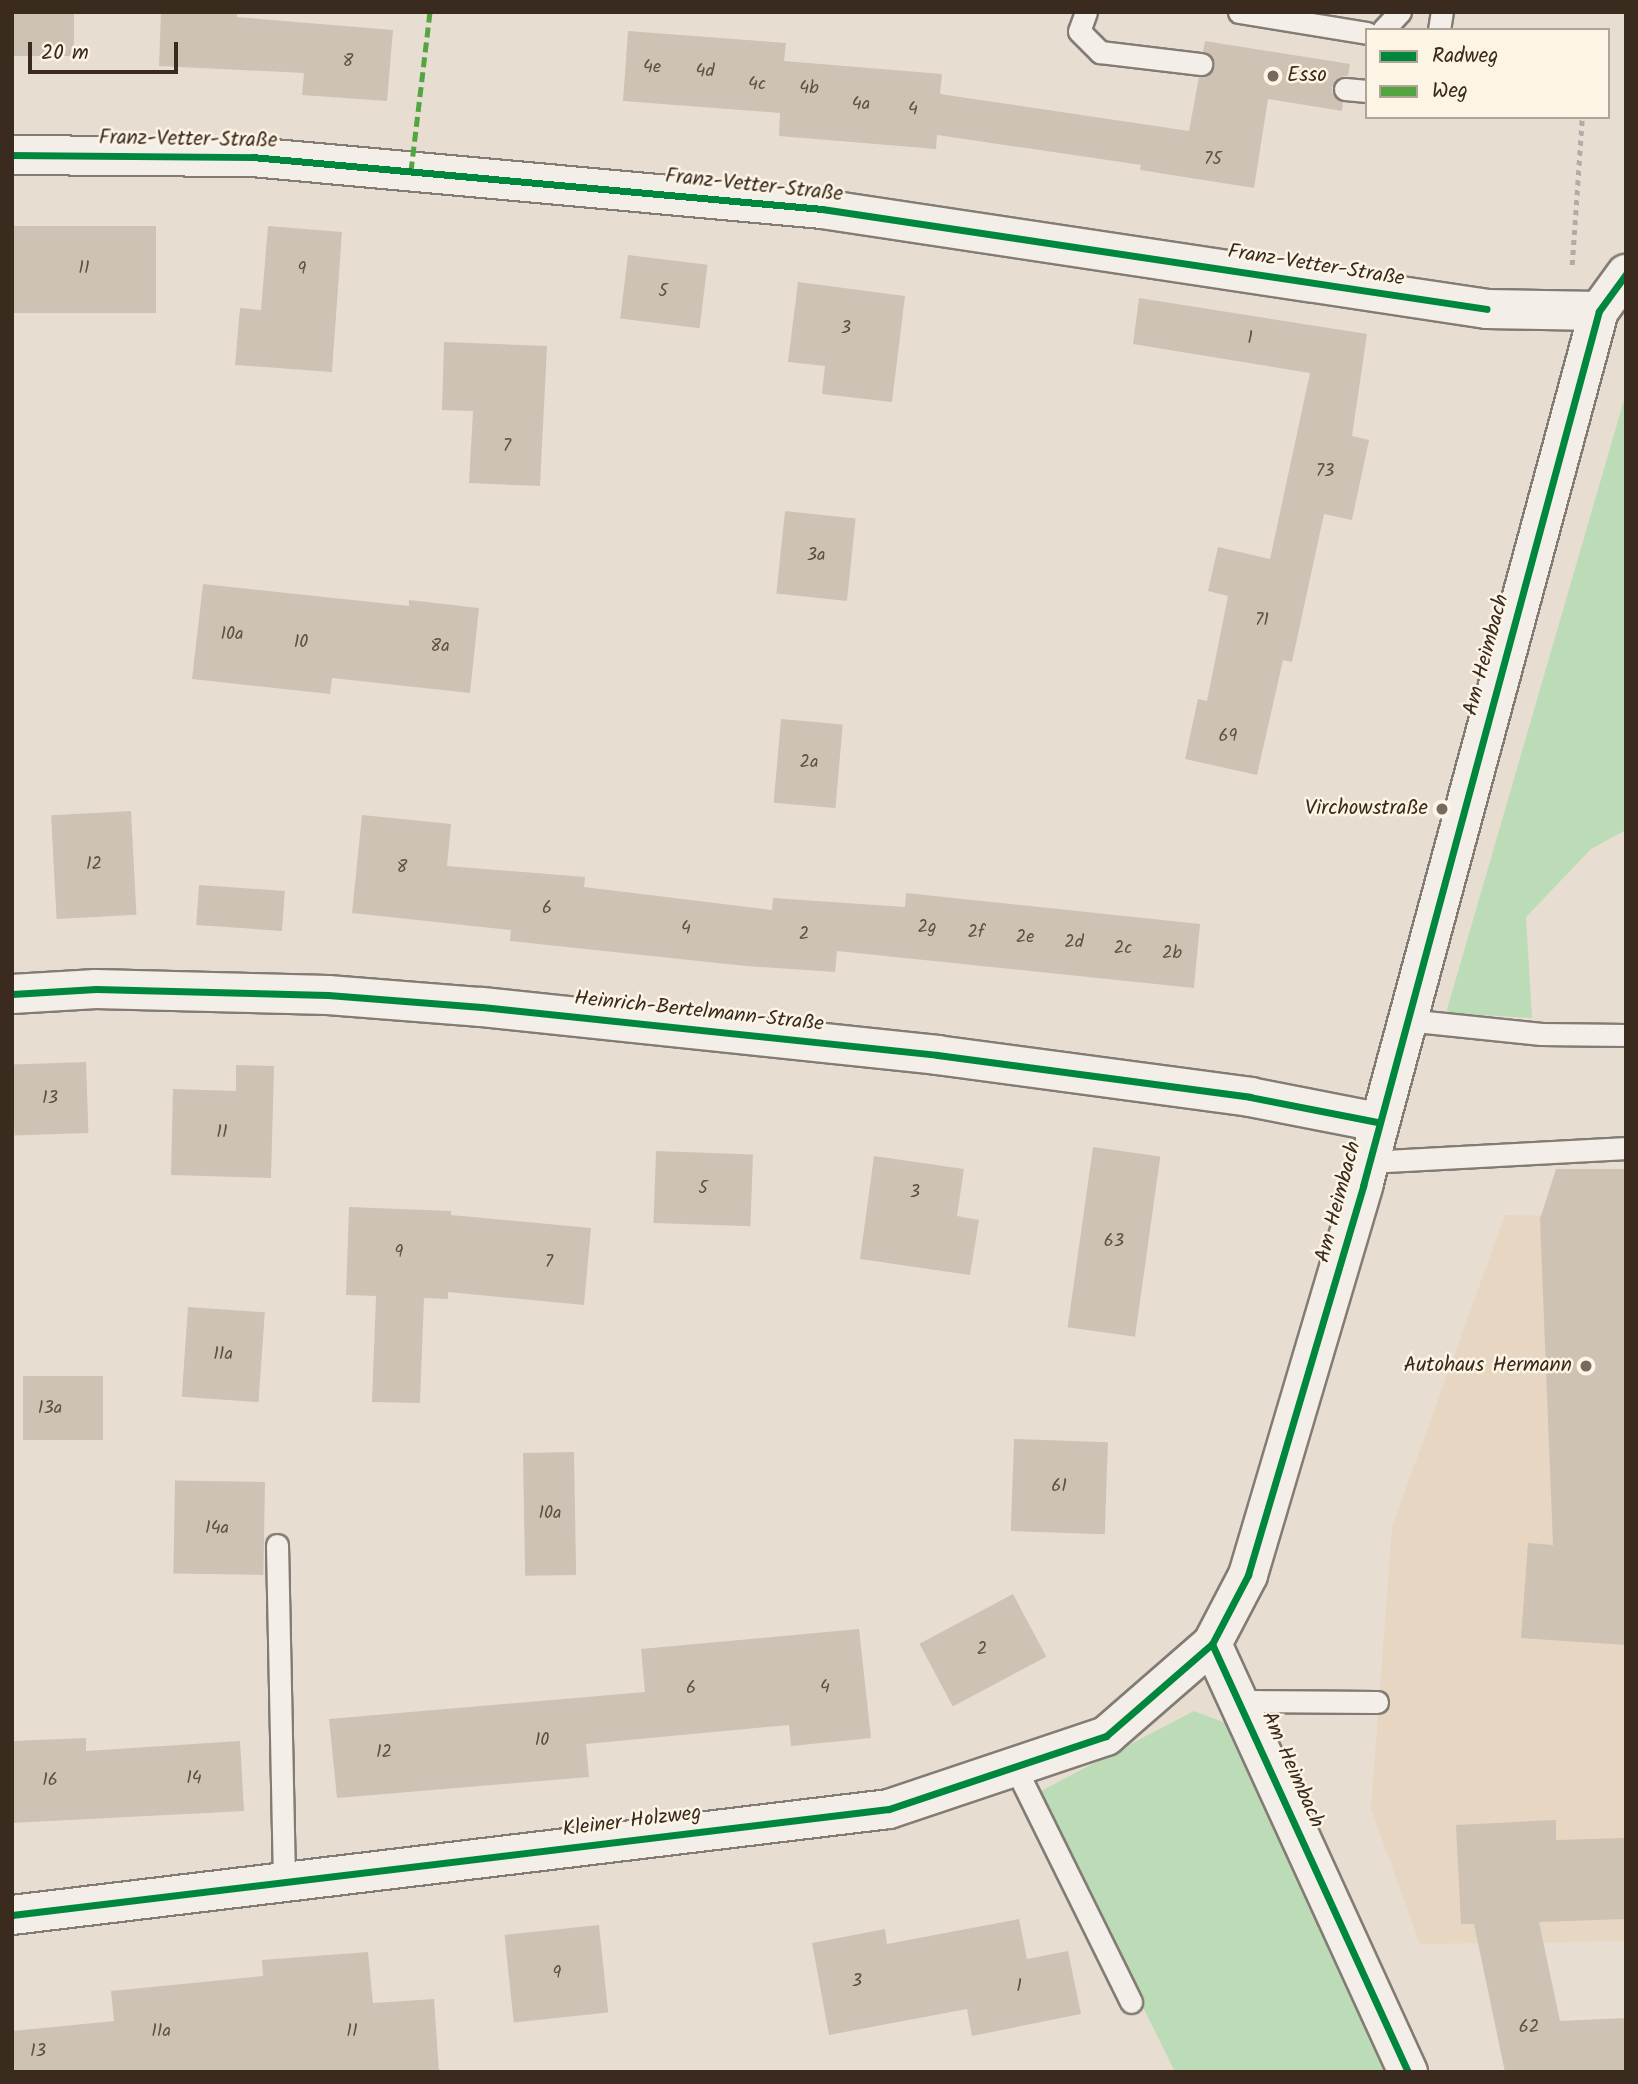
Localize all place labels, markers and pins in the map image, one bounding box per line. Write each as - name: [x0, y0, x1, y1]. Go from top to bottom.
- place label: Esso: [1287, 63, 1327, 89]
- marker: Esso: [1265, 68, 1281, 84]
- place label: Virchowstraße: [1305, 796, 1428, 822]
- marker: Virchowstraße: [1434, 801, 1450, 817]
- place label: Autohaus Hermann: [1403, 1353, 1572, 1379]
- marker: Autohaus Hermann: [1578, 1358, 1594, 1374]

